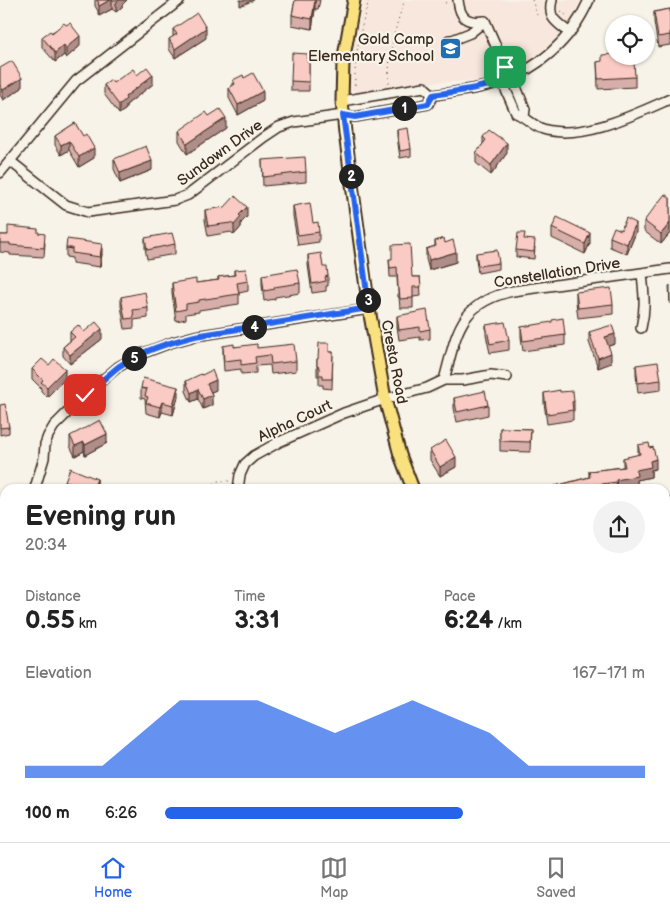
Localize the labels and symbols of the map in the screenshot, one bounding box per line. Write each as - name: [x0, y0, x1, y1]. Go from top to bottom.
- place label: Gold Camp Elementary School: [308, 30, 434, 66]
- school or university icon: Gold Camp Elementary School: [438, 36, 462, 60]
- pin: [484, 46, 526, 88]
- pin: 1: [392, 96, 416, 120]
- street label: Sundown Drive: [174, 116, 266, 190]
- pin: 2: [338, 164, 364, 188]
- street label: Constellation Drive: [492, 254, 622, 292]
- pin: 3: [356, 288, 380, 312]
- pin: 4: [242, 314, 266, 340]
- street label: Cresta Road: [377, 318, 411, 406]
- pin: 5: [122, 346, 146, 370]
- pin: [64, 374, 106, 416]
- street label: Alpha Court: [255, 395, 335, 446]

